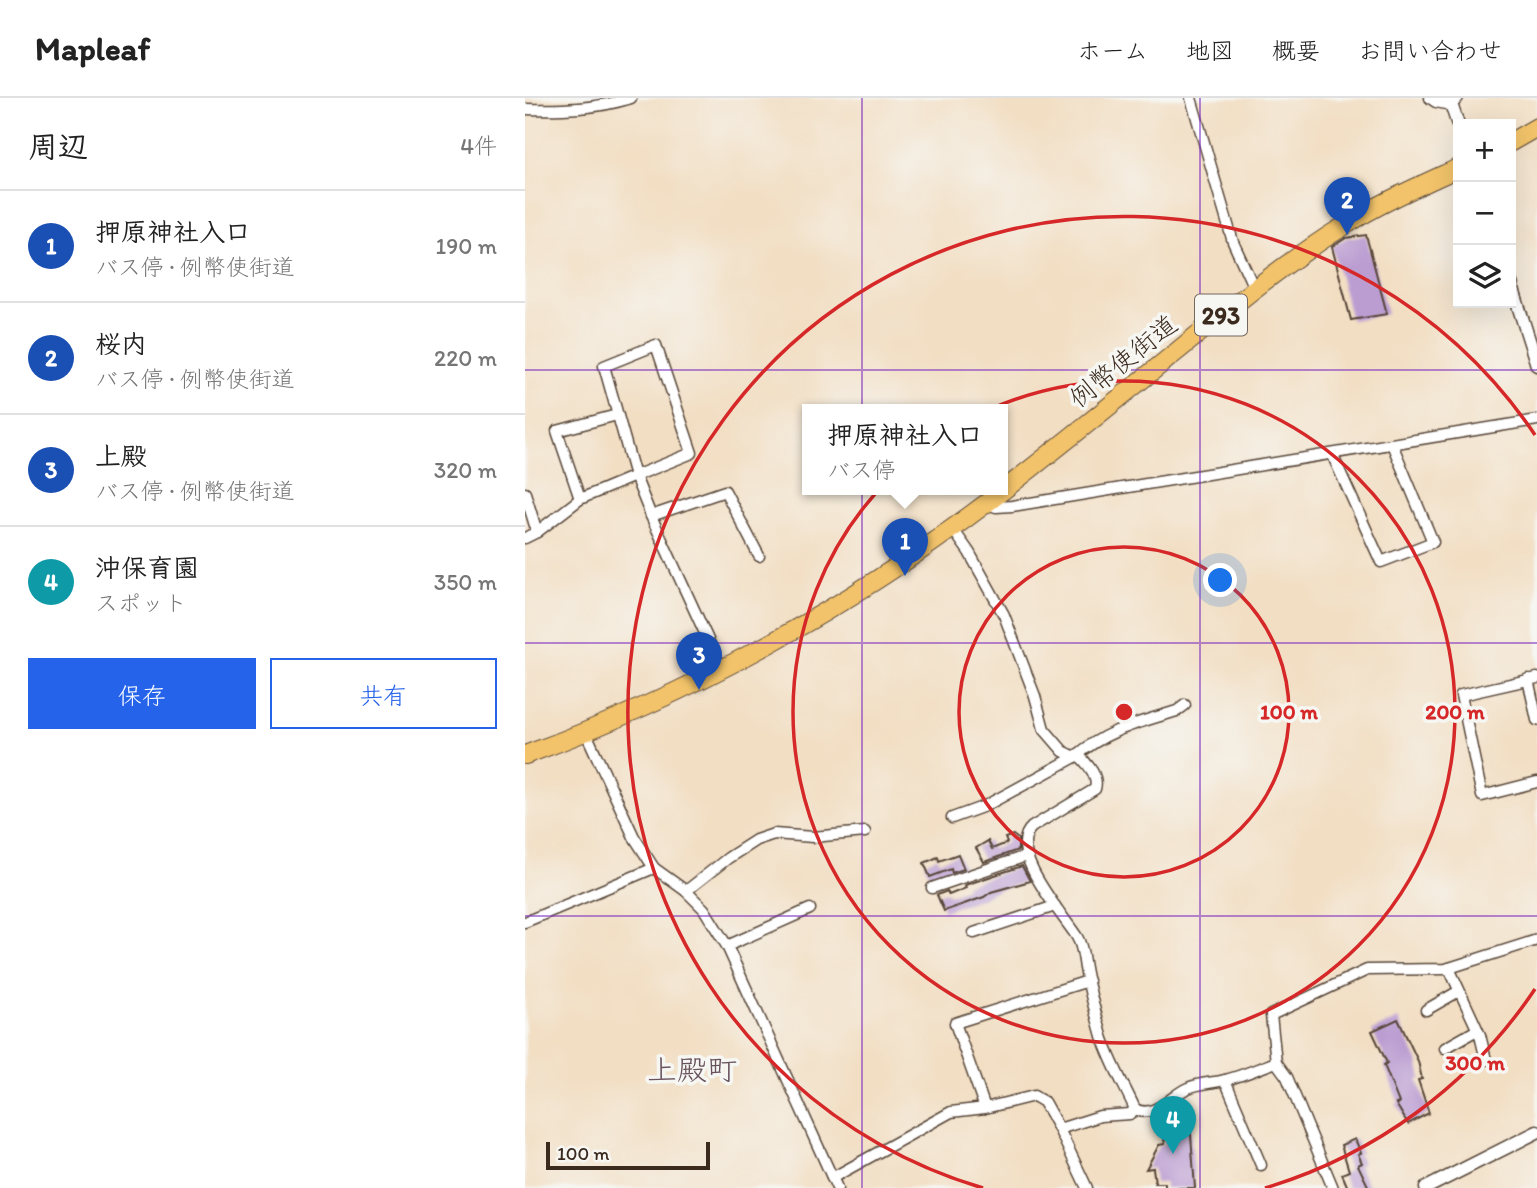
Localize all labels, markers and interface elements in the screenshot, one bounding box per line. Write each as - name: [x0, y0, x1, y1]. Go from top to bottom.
- text: Mapleaf: [35, 29, 150, 68]
- text: ホーム: [1077, 36, 1148, 65]
- text: 地図: [1186, 36, 1234, 65]
- text: 概要: [1272, 36, 1320, 65]
- text: お問い合わせ: [1358, 36, 1502, 65]
- map controls: [1453, 119, 1516, 308]
- button: +: [1453, 119, 1516, 182]
- text: 周辺: [28, 128, 88, 165]
- text: 4件: [460, 132, 497, 160]
- pin: 2: [1324, 177, 1370, 235]
- button: −: [1453, 182, 1516, 245]
- text: 押原神社入口: [95, 216, 251, 248]
- text: 1: [46, 232, 56, 260]
- text: 190 m: [436, 232, 497, 260]
- button: layers: [1453, 245, 1516, 308]
- text: バス停 · 例幣使街道: [95, 253, 295, 281]
- road number: 293: [1195, 294, 1247, 336]
- street label: 例幣使街道: [1062, 308, 1184, 414]
- text: 桜内: [95, 328, 147, 360]
- text: 2: [45, 344, 57, 372]
- text: 220 m: [434, 344, 497, 372]
- text: バス停 · 例幣使街道: [95, 365, 295, 393]
- popup: [802, 404, 1008, 495]
- text: 押原神社入口: [827, 419, 983, 451]
- text: 上殿: [95, 440, 147, 472]
- text: 3: [45, 456, 57, 484]
- text: 320 m: [434, 456, 497, 484]
- text: バス停: [827, 456, 896, 484]
- text: バス停 · 例幣使街道: [95, 477, 295, 505]
- pin: 1: [882, 518, 928, 576]
- text: 沖保育園: [95, 552, 199, 584]
- your location: [1203, 563, 1237, 597]
- text: 4: [44, 568, 58, 596]
- text: 350 m: [434, 568, 497, 596]
- text: スポット: [95, 589, 187, 617]
- pin: 3: [676, 632, 722, 690]
- button: 保存: [28, 658, 256, 729]
- button: 共有: [270, 658, 497, 729]
- text: 100 m: [1260, 699, 1318, 724]
- text: 200 m: [1425, 699, 1485, 724]
- centre of rings: [1112, 700, 1136, 724]
- text: 300 m: [1445, 1050, 1505, 1075]
- district label: 上殿町: [647, 1051, 737, 1088]
- pin: 4: [1150, 1096, 1196, 1154]
- scale bar: [546, 1139, 711, 1171]
- text: 100 m: [557, 1142, 609, 1165]

